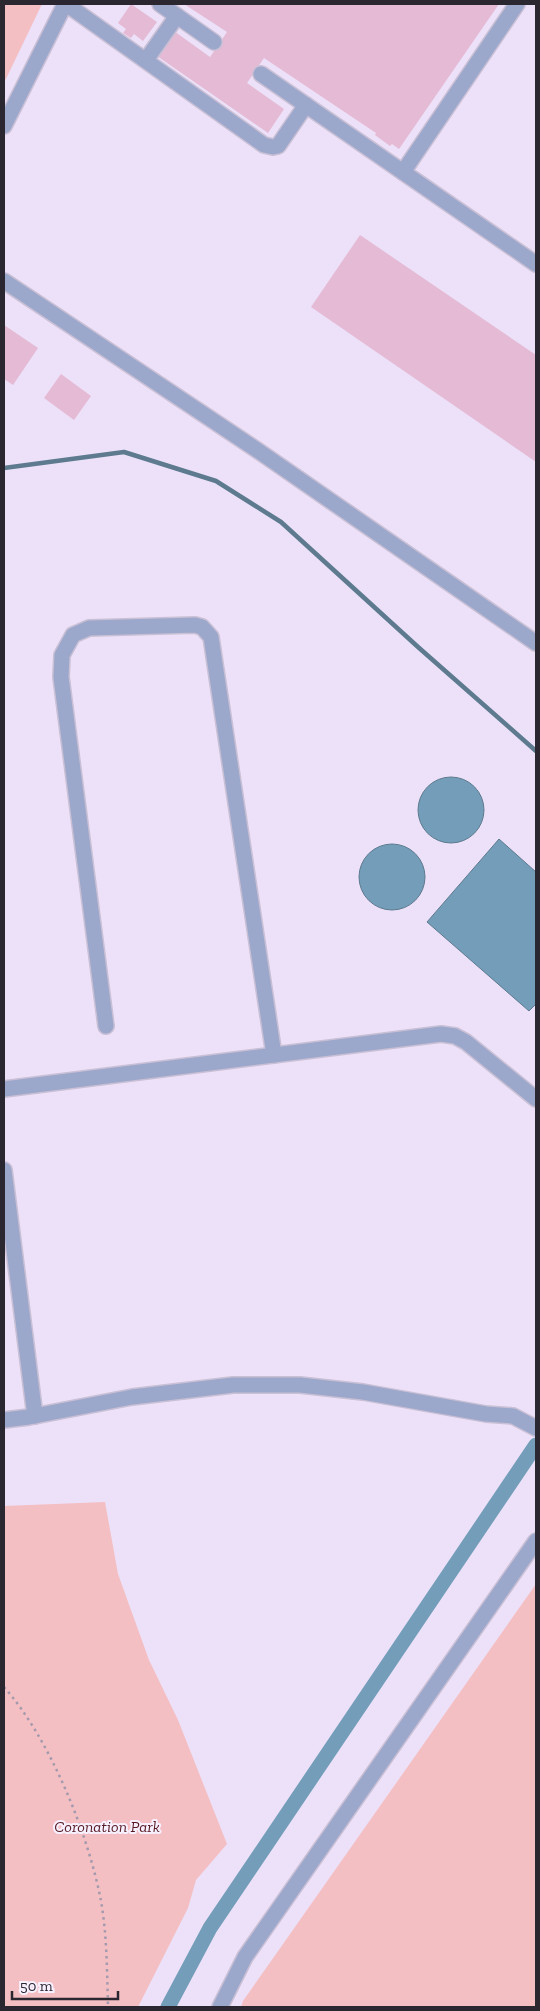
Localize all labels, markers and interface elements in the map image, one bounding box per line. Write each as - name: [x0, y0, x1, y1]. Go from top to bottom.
- park label: Coronation Park: [54, 1817, 160, 1836]
- scale bar: [12, 1968, 119, 2000]
- text: 50 m: [20, 1977, 53, 1995]

